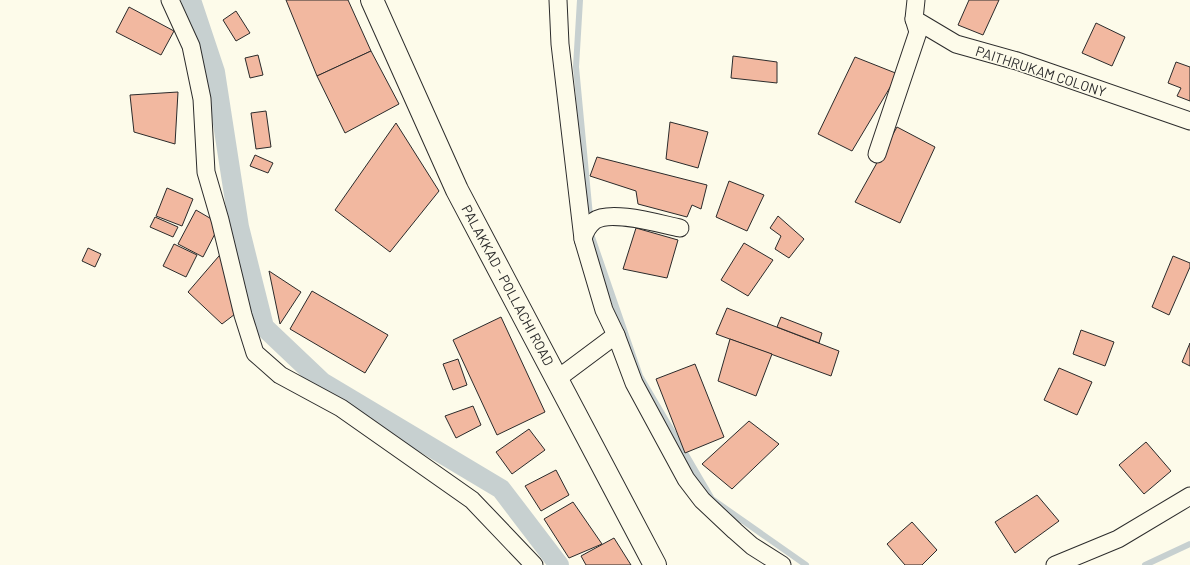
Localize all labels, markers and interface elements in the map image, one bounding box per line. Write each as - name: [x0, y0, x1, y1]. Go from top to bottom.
- street label: PAITHRUKAM COLONY: [974, 42, 1109, 100]
- street label: PALAKKAD - POLLACHI ROAD: [458, 202, 558, 368]

